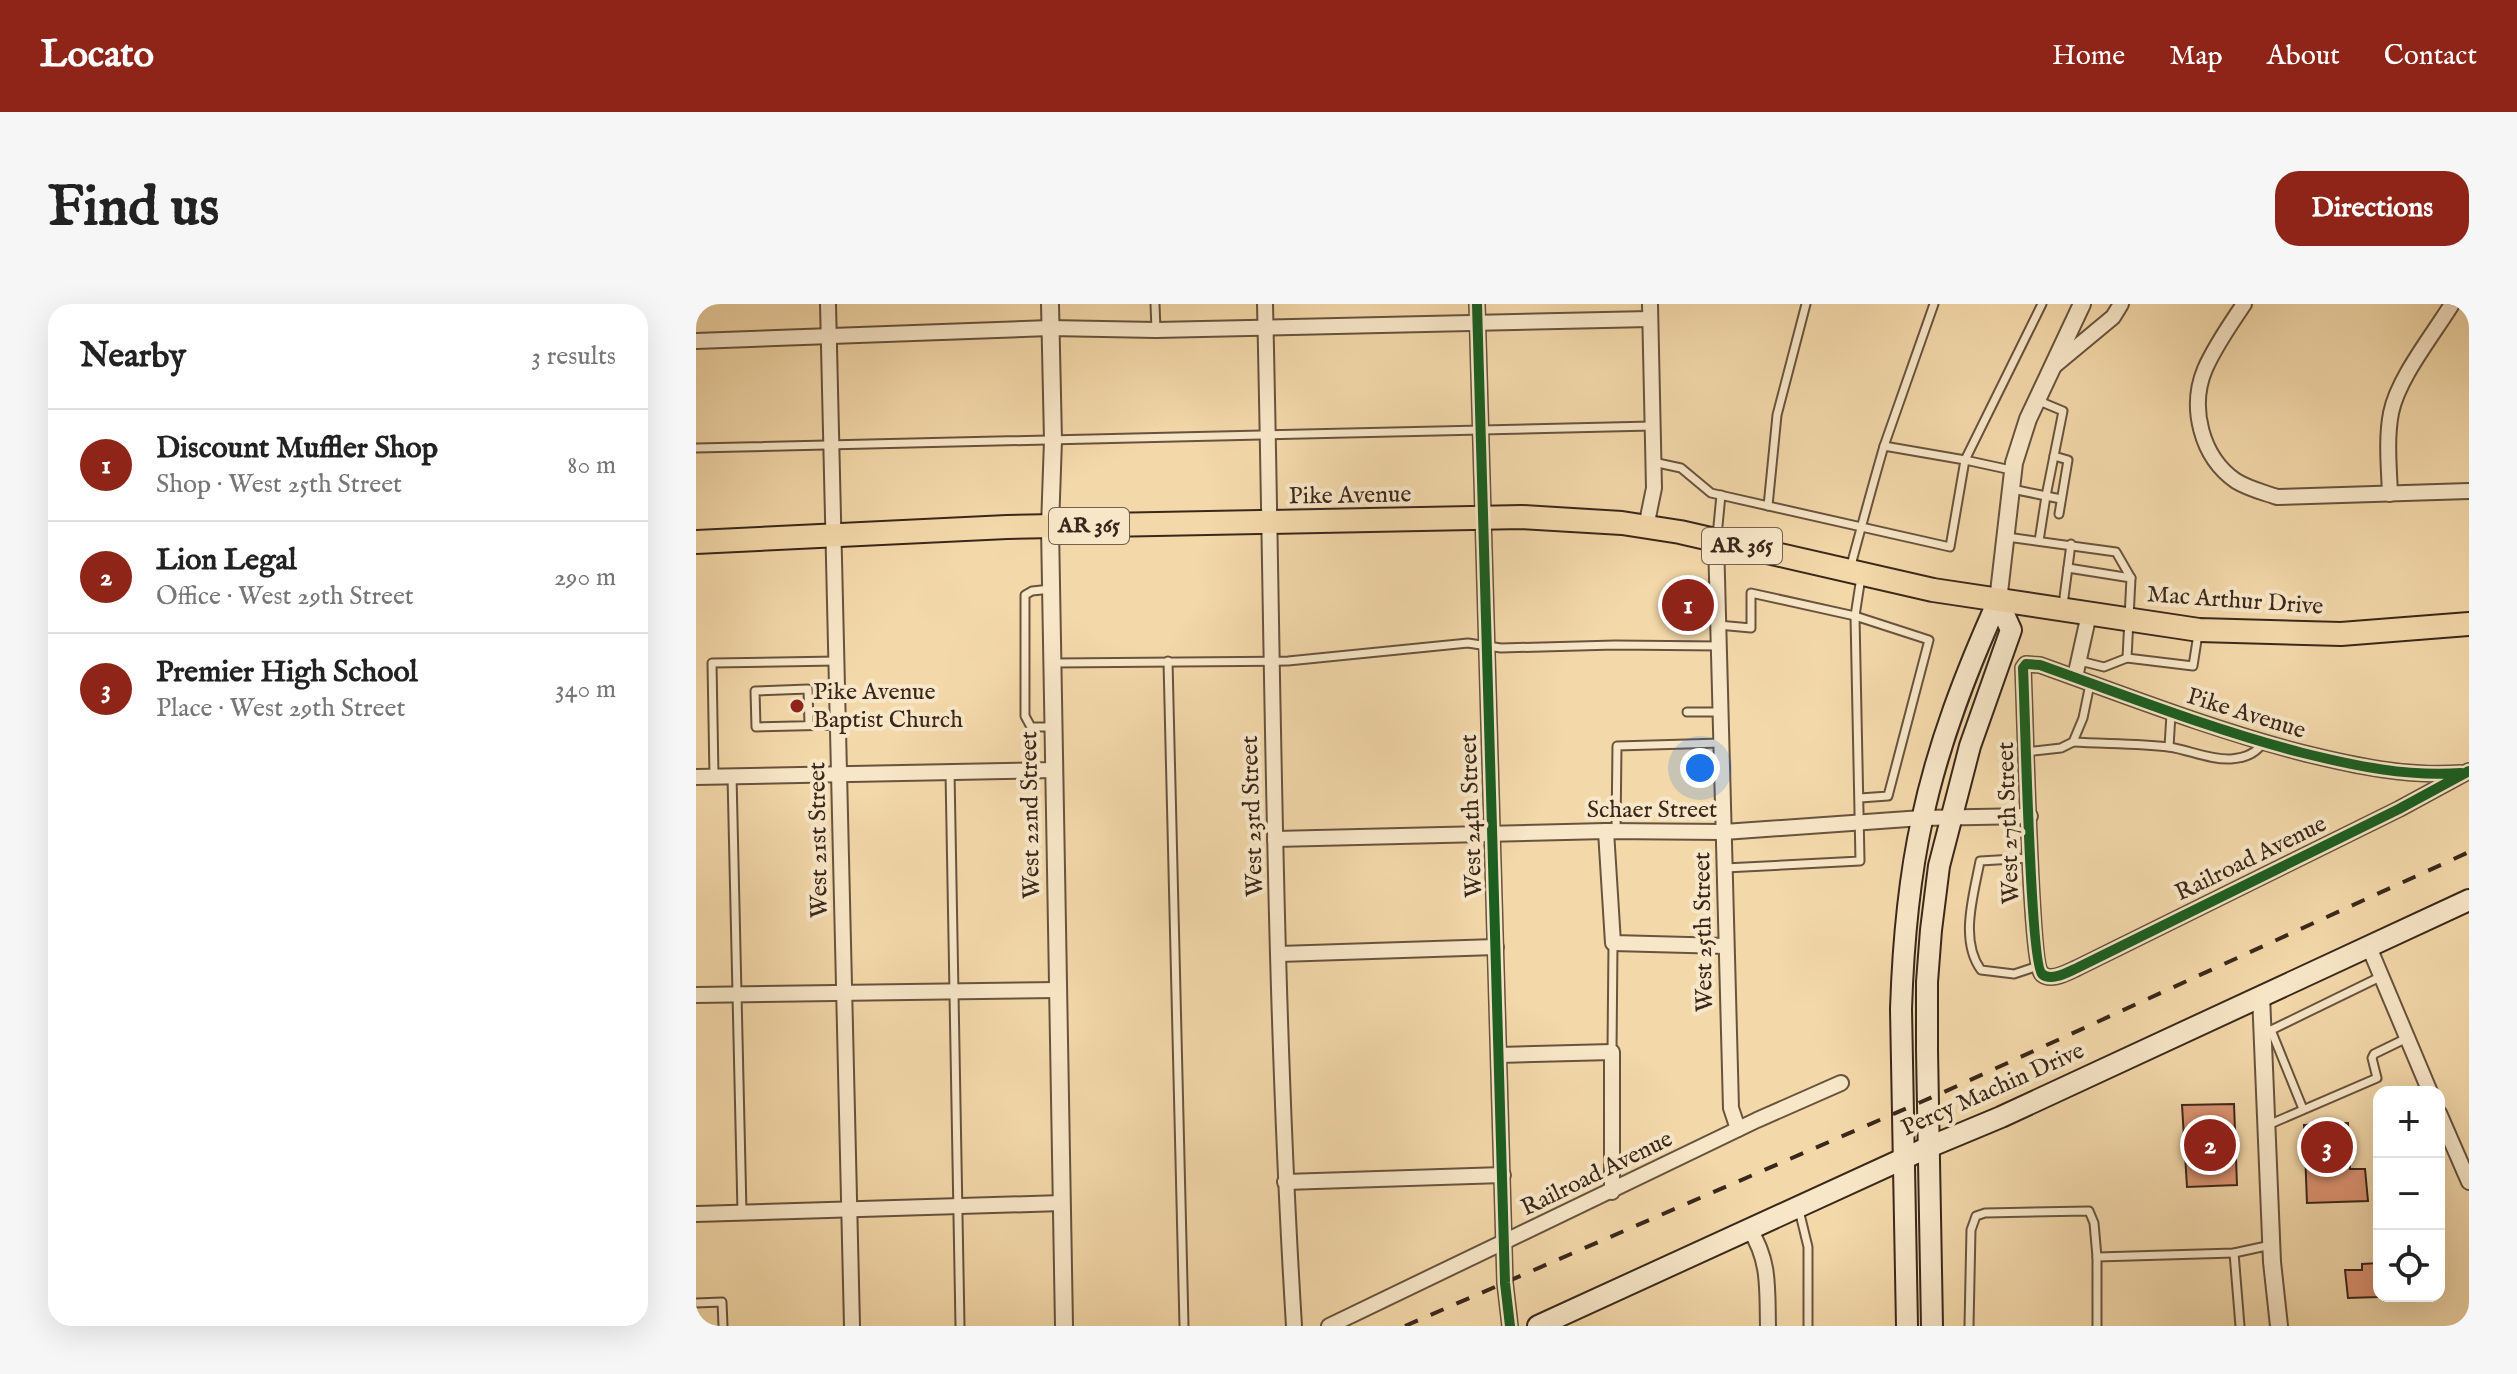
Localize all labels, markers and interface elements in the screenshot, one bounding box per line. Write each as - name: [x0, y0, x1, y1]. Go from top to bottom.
- text: Locato: [40, 32, 154, 80]
- text: Home: [2052, 39, 2125, 74]
- text: Map: [2169, 39, 2223, 74]
- text: About: [2267, 39, 2340, 74]
- text: Contact: [2384, 39, 2477, 74]
- button: Directions: [2275, 171, 2469, 246]
- text: Find us: [48, 173, 219, 244]
- text: Nearby: [80, 335, 186, 378]
- text: 3 results: [531, 340, 616, 373]
- text: Discount Muffler Shop: [156, 430, 438, 468]
- text: 1: [101, 449, 111, 482]
- text: 80 m: [567, 449, 616, 482]
- text: Shop · West 25th Street: [156, 468, 402, 501]
- street label: Pike Avenue: [1288, 479, 1412, 513]
- road number: AR 365: [1049, 508, 1129, 544]
- road number: AR 365: [1702, 528, 1782, 564]
- text: Lion Legal: [156, 542, 297, 580]
- text: 2: [100, 561, 112, 594]
- text: 290 m: [554, 561, 616, 594]
- pin: 1: [1662, 575, 1714, 635]
- street label: Mac Arthur Drive: [2146, 579, 2324, 623]
- text: Office · West 29th Street: [156, 580, 414, 613]
- text: Premier High School: [156, 654, 418, 692]
- text: 3: [101, 673, 111, 706]
- text: 340 m: [555, 673, 616, 706]
- place label: Pike Avenue Baptist Church: [813, 677, 963, 736]
- street label: Pike Avenue: [2183, 681, 2309, 747]
- text: Place · West 29th Street: [156, 692, 405, 725]
- marker: Pike Avenue Baptist Church: [788, 697, 806, 715]
- street label: West 22nd Street: [1014, 731, 1048, 899]
- street label: West 24th Street: [1454, 734, 1490, 898]
- street label: West 23rd Street: [1235, 735, 1271, 897]
- street label: West 27th Street: [1991, 741, 2027, 905]
- your location: [1680, 748, 1720, 788]
- street label: West 21st Street: [802, 762, 836, 918]
- street label: Schaer Street: [1587, 795, 1717, 826]
- street label: Railroad Avenue: [2170, 809, 2332, 909]
- street label: West 25th Street: [1687, 852, 1721, 1012]
- street label: Percy Machin Drive: [1897, 1036, 2089, 1144]
- map controls: [2373, 1086, 2445, 1302]
- button: +: [2373, 1086, 2445, 1158]
- pin: 2: [2184, 1115, 2236, 1175]
- pin: 3: [2301, 1117, 2353, 1177]
- street label: Railroad Avenue: [1516, 1124, 1678, 1224]
- button: −: [2373, 1158, 2445, 1230]
- button: locate: [2373, 1230, 2445, 1302]

